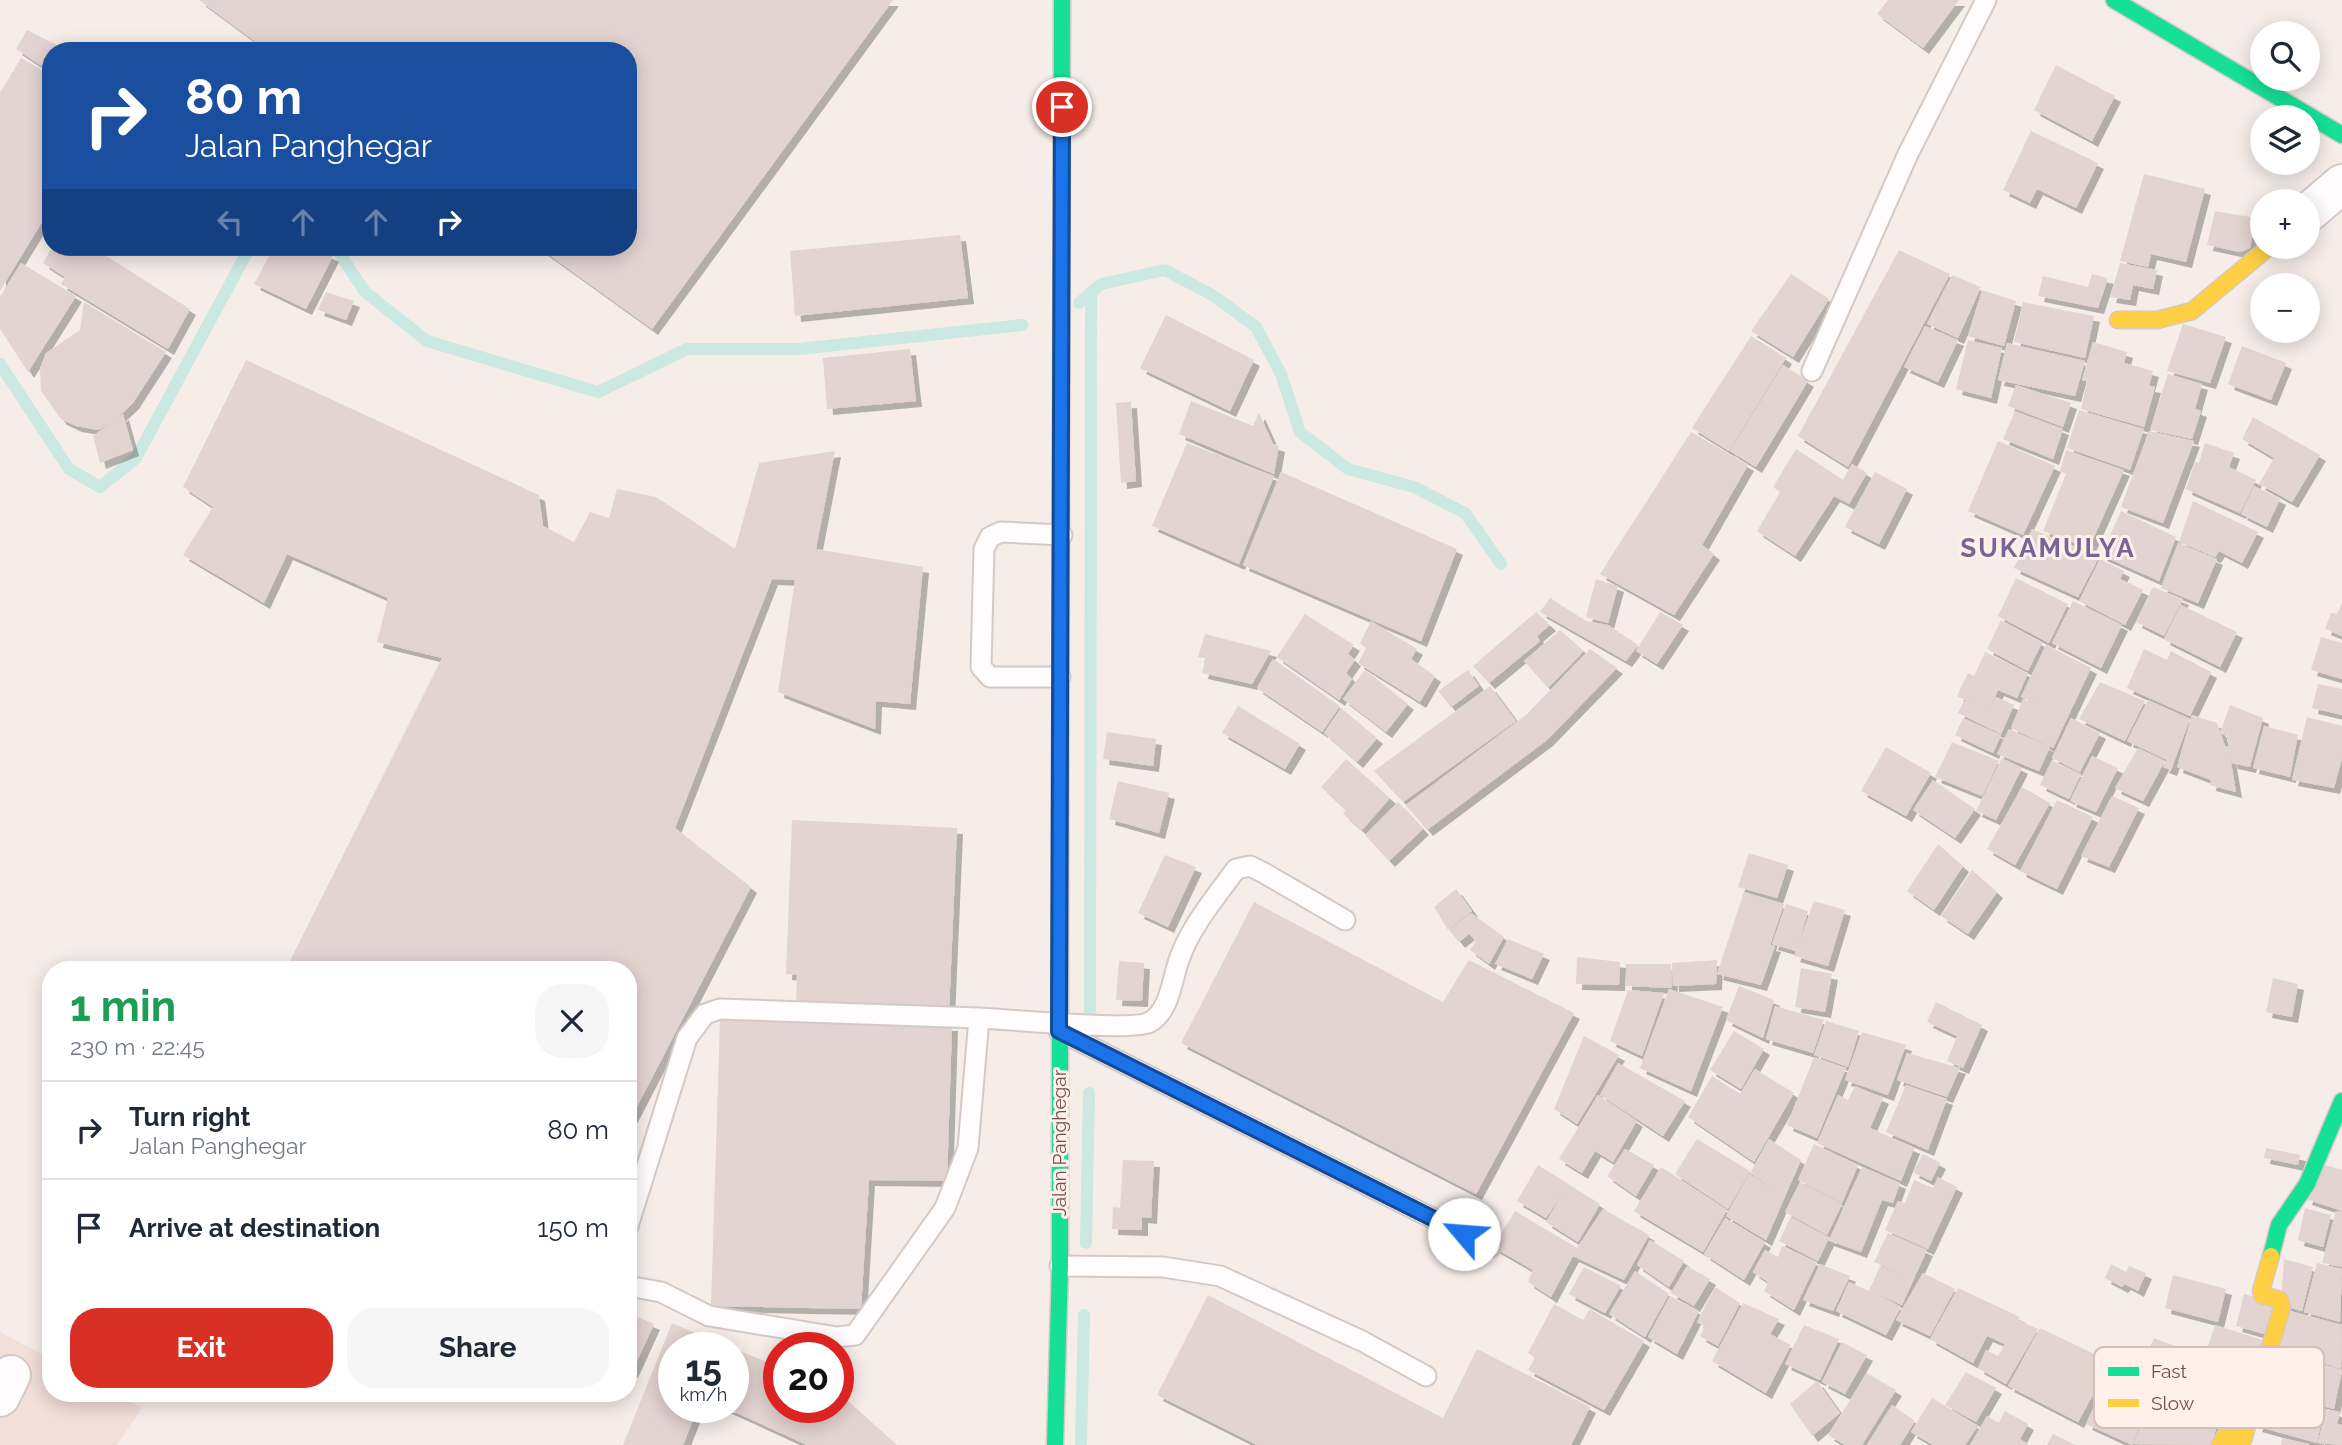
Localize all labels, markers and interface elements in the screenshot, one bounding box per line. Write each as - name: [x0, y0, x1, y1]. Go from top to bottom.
- map controls: [2250, 21, 2320, 343]
- button: search: [2250, 21, 2320, 91]
- text: 80 m: [185, 68, 302, 125]
- icon: right: [70, 70, 161, 161]
- pin: [1032, 77, 1092, 137]
- icon: arrive: [1043, 88, 1081, 126]
- button: layers: [2250, 105, 2320, 175]
- text: Jalan Panghegar: [185, 127, 432, 164]
- button: +: [2250, 189, 2320, 259]
- icon: left: [211, 203, 249, 241]
- icon: ahead: [284, 203, 322, 241]
- icon: ahead: [357, 203, 395, 241]
- icon: right: [430, 203, 468, 241]
- button: −: [2250, 273, 2320, 343]
- district label: SUKAMULYA: [1960, 533, 2136, 563]
- text: 1 min: [70, 982, 176, 1031]
- button: close: [535, 984, 609, 1058]
- text: 230 m · 22:45: [70, 1033, 205, 1060]
- street label: Jalan Panghegar: [1048, 1069, 1070, 1216]
- text: Turn right: [129, 1102, 250, 1132]
- icon: right: [70, 1111, 108, 1149]
- text: 80 m: [547, 1115, 609, 1145]
- text: Jalan Panghegar: [129, 1132, 307, 1159]
- position arrow: [1427, 1197, 1501, 1271]
- icon: arrive: [70, 1209, 108, 1247]
- text: Arrive at destination: [129, 1213, 380, 1243]
- text: 150 m: [537, 1213, 609, 1243]
- button: Exit: [70, 1308, 333, 1388]
- button: Share: [347, 1308, 609, 1388]
- speed limit sign: 20: [763, 1332, 854, 1423]
- legend: [2094, 1347, 2324, 1428]
- text: 15: [685, 1348, 722, 1389]
- text: Fast: [2151, 1360, 2187, 1382]
- text: km/h: [680, 1384, 727, 1405]
- text: Slow: [2151, 1392, 2195, 1414]

